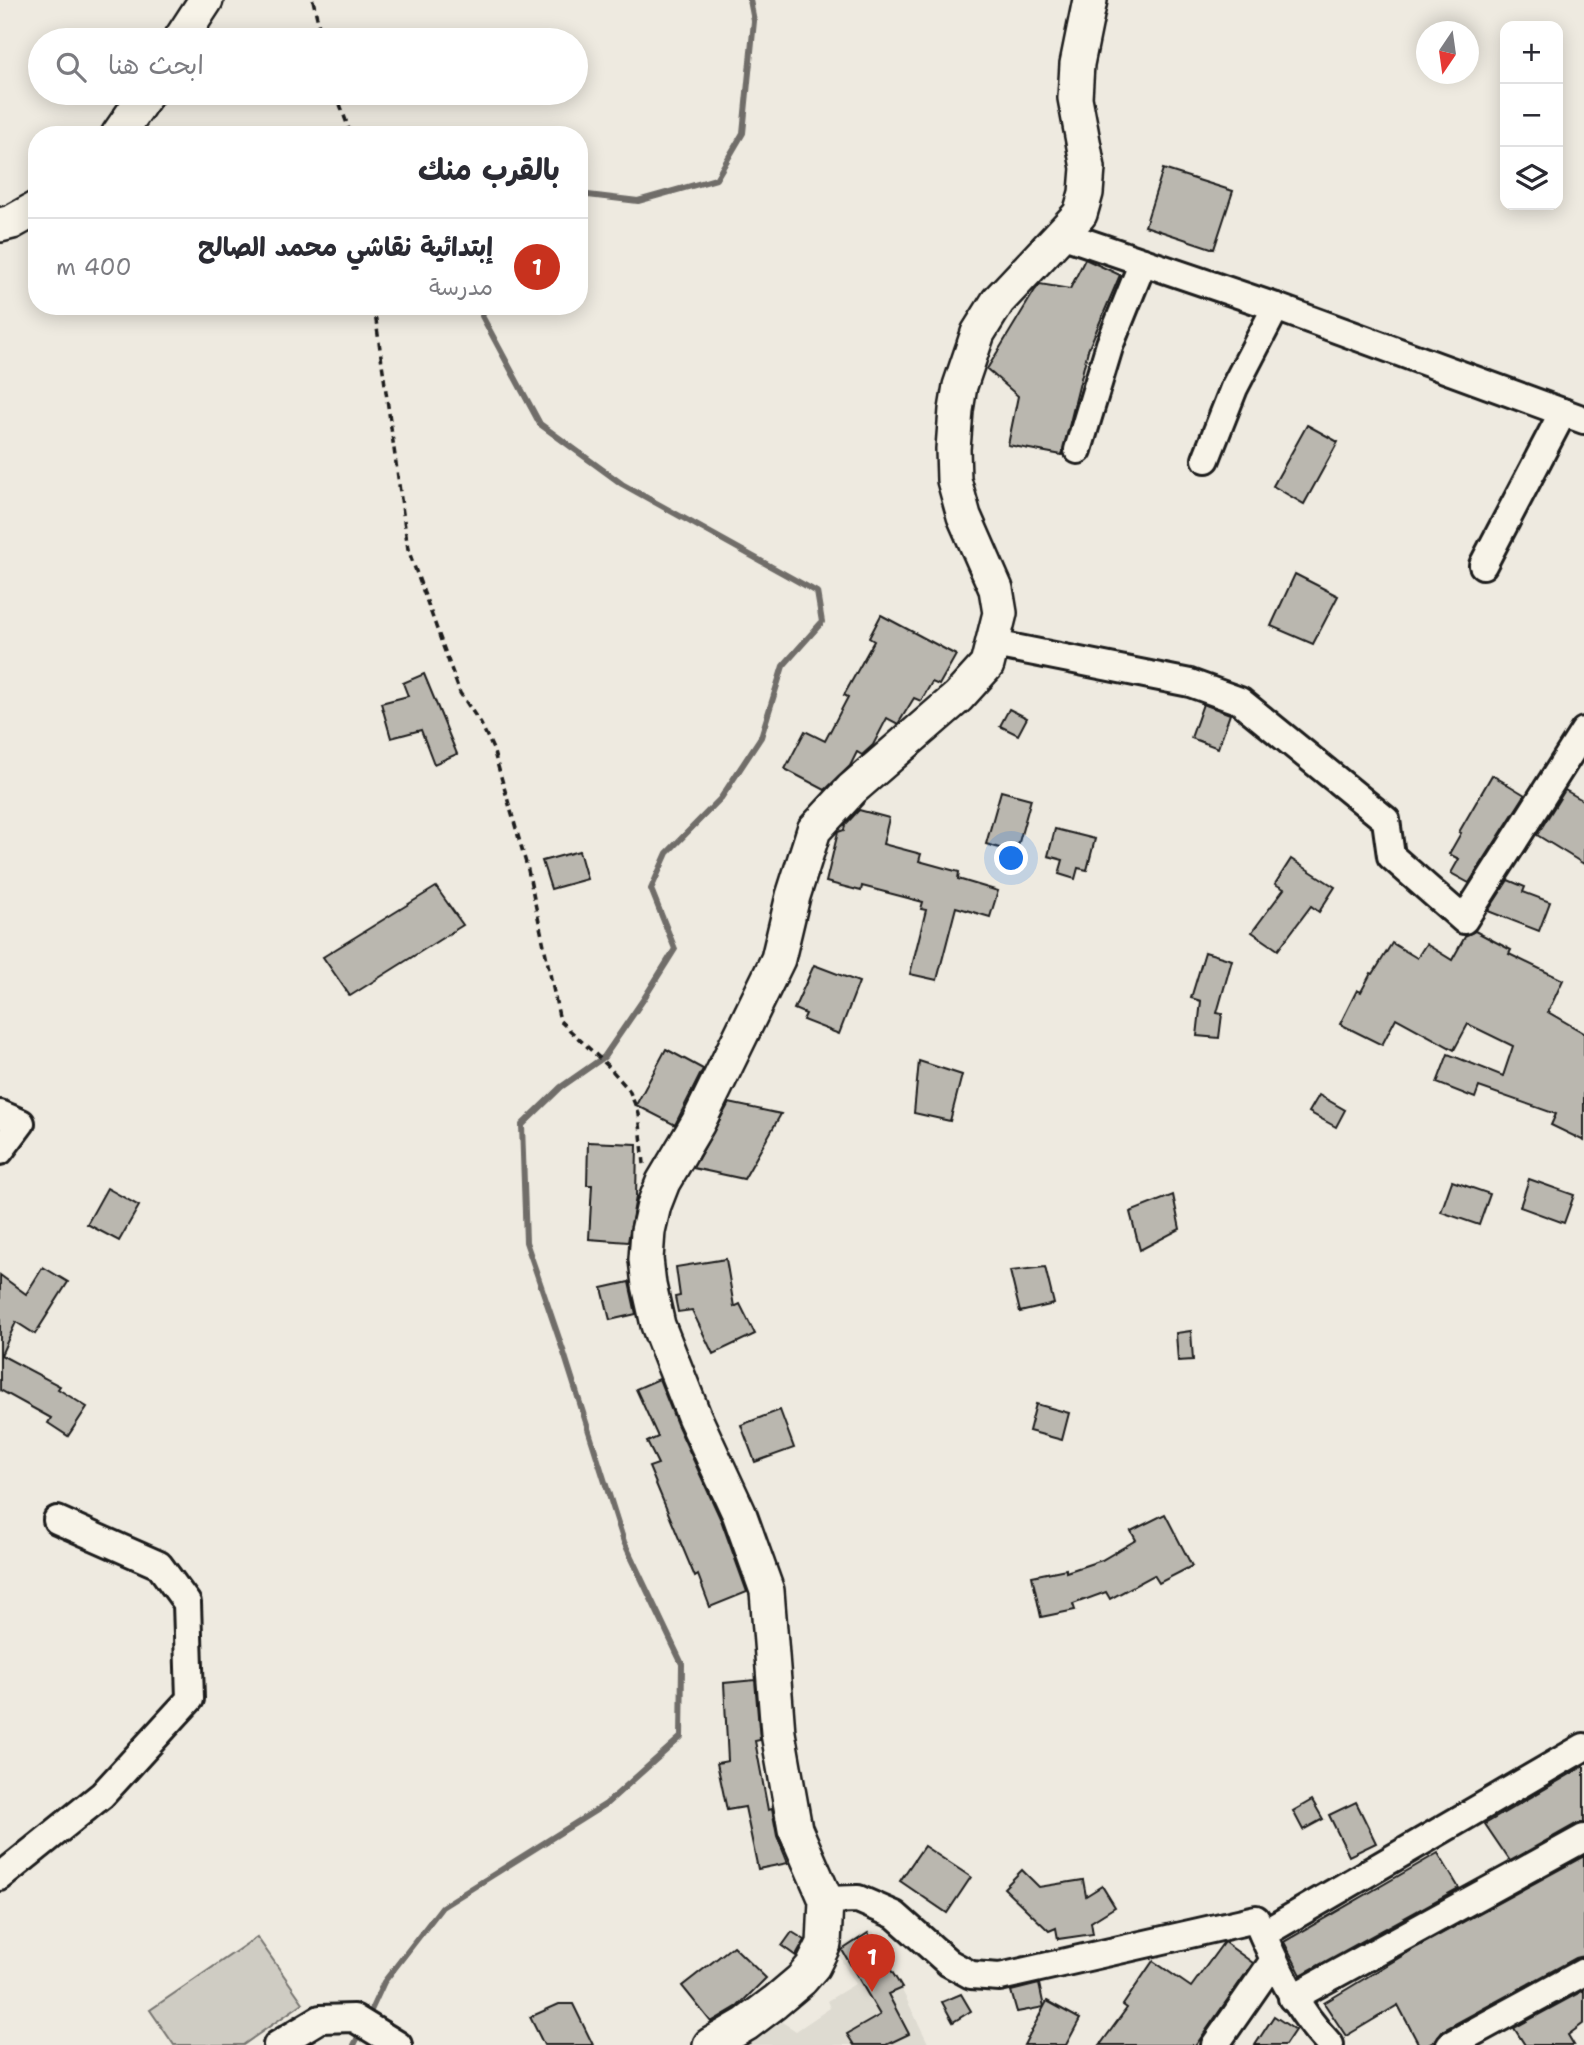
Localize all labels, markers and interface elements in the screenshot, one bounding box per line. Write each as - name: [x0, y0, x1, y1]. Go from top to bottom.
- north arrow: [1416, 21, 1479, 84]
- map controls: [1500, 21, 1563, 210]
- button: +: [1500, 21, 1563, 84]
- search box: [28, 28, 588, 105]
- text: ابحث هنا: [108, 47, 204, 82]
- icon: search: [52, 48, 90, 86]
- button: −: [1500, 84, 1563, 147]
- button: layers: [1500, 147, 1563, 210]
- text: بالقرب منك: [418, 149, 560, 190]
- text: إبتدائية نقاشي محمد الصالح: [198, 229, 493, 264]
- text: 400 m: [56, 252, 132, 282]
- text: 1: [532, 252, 542, 282]
- text: مدرسة: [429, 272, 493, 302]
- your location: [994, 841, 1028, 875]
- pin: 1: [849, 1934, 895, 1992]

